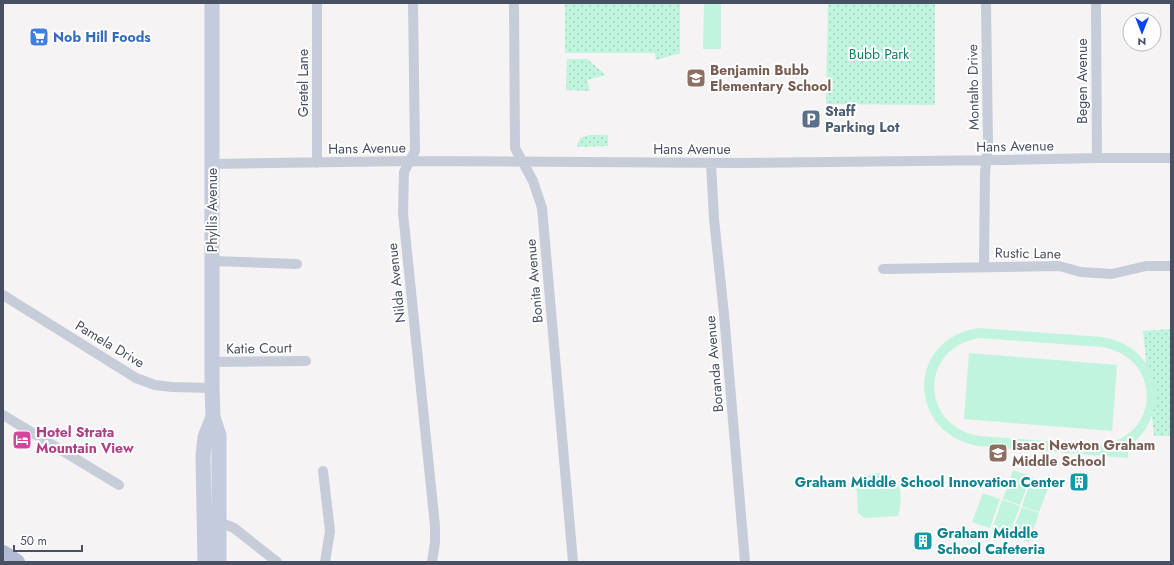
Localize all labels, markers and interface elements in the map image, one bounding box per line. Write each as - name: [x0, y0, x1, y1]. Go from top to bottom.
- north arrow: [1122, 12, 1162, 52]
- supermarket icon: Nob Hill Foods: [28, 26, 50, 48]
- place label: Nob Hill Foods: [53, 27, 151, 47]
- text: N: [1138, 34, 1146, 50]
- street label: Begen Avenue: [1072, 38, 1092, 124]
- park label: Bubb Park: [849, 44, 910, 64]
- street label: Montalto Drive: [962, 44, 984, 130]
- street label: Gretel Lane: [293, 49, 313, 117]
- place label: Benjamin Bubb Elementary School: [710, 60, 831, 96]
- school or university icon: Benjamin Bubb Elementary School: [685, 67, 707, 89]
- place label: Staff Parking Lot: [825, 101, 900, 137]
- parking icon: Staff Parking Lot: [800, 108, 822, 130]
- street label: Hans Avenue: [976, 135, 1054, 157]
- street label: Hans Avenue: [328, 137, 406, 159]
- street label: Hans Avenue: [653, 139, 731, 159]
- street label: Phyllis Avenue: [202, 168, 222, 252]
- street label: Bonita Avenue: [520, 238, 548, 324]
- street label: Nilda Avenue: [382, 242, 410, 324]
- street label: Rustic Lane: [995, 242, 1061, 264]
- street label: Pamela Drive: [72, 315, 148, 373]
- street label: Boranda Avenue: [700, 315, 728, 413]
- street label: Katie Court: [226, 337, 293, 359]
- place label: Hotel Strata Mountain View: [36, 422, 134, 458]
- hotel icon: Hotel Strata Mountain View: [11, 429, 33, 451]
- place label: Isaac Newton Graham Middle School: [1012, 435, 1155, 471]
- school or university icon: Isaac Newton Graham Middle School: [987, 442, 1009, 464]
- building icon: Graham Middle School Innovation Center: [1068, 471, 1090, 493]
- place label: Graham Middle School Innovation Center: [795, 472, 1065, 492]
- place label: Graham Middle School Cafeteria: [937, 523, 1045, 559]
- scale bar: [14, 527, 82, 553]
- building icon: Graham Middle School Cafeteria: [912, 530, 934, 552]
- text: 50 m: [20, 532, 47, 550]

